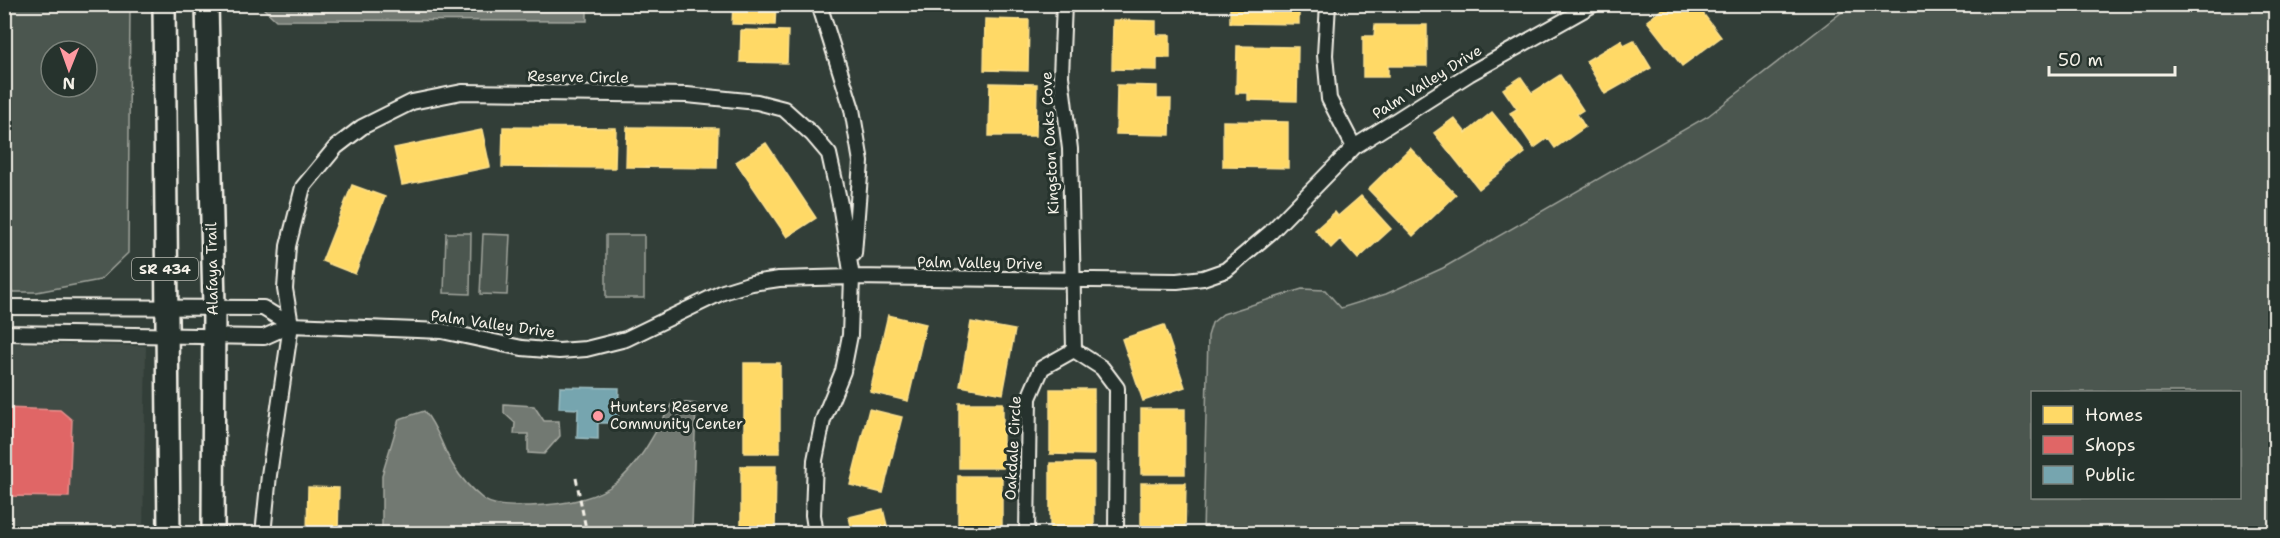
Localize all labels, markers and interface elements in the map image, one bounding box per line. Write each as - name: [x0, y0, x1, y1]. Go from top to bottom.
- north arrow: [39, 39, 99, 99]
- scale bar: [2049, 39, 2175, 77]
- street label: Palm Valley Drive: [1368, 40, 1486, 124]
- text: 50 m: [2058, 48, 2103, 72]
- street label: Reserve Circle: [527, 66, 629, 88]
- street label: Kingston Oaks Cove: [1036, 71, 1064, 215]
- text: N: [62, 73, 75, 94]
- street label: Alafaya Trail: [201, 222, 223, 316]
- street label: Palm Valley Drive: [917, 252, 1043, 274]
- road number: SR 434: [132, 258, 198, 280]
- street label: Palm Valley Drive: [429, 305, 557, 343]
- legend: [2031, 391, 2241, 499]
- street label: Oakdale Circle: [1000, 395, 1026, 501]
- place label: Hunters Reserve Community Center: [610, 397, 743, 434]
- text: Homes: [2085, 403, 2143, 427]
- marker: Hunters Reserve Community Center: [591, 409, 605, 423]
- text: Shops: [2085, 433, 2136, 457]
- text: Public: [2085, 463, 2135, 487]

